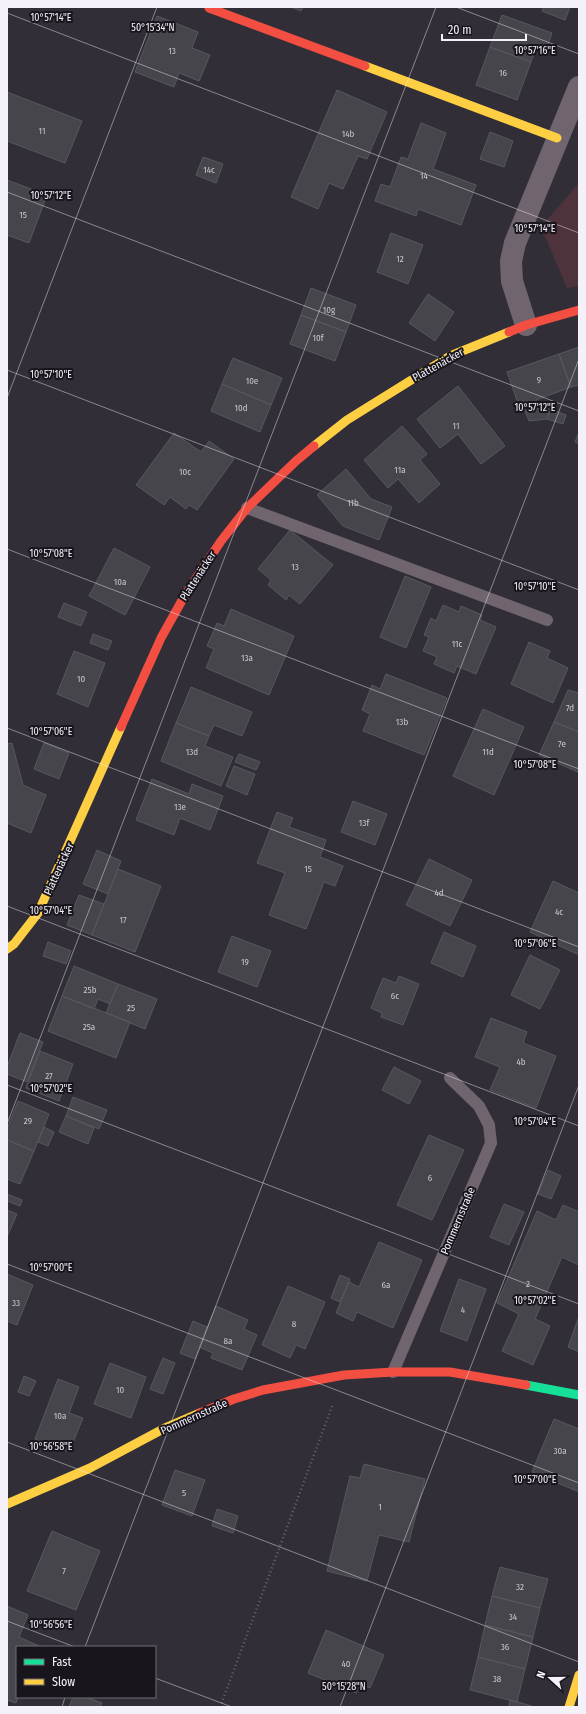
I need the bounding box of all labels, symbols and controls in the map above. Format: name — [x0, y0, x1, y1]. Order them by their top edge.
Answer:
text: 10°57'14"E — [30, 12, 72, 24]
scale bar — [442, 16, 526, 42]
text: 50°15'34"N — [131, 22, 175, 34]
text: 20 m — [448, 23, 472, 37]
text: 10°57'16"E — [514, 45, 556, 57]
house number: 13 — [168, 46, 176, 56]
house number: 16 — [499, 68, 508, 78]
house number: 11 — [39, 126, 45, 136]
house number: 14b — [342, 129, 355, 139]
house number: 14c — [203, 165, 215, 175]
house number: 14 — [420, 171, 429, 181]
text: 10°57'12"E — [30, 190, 72, 202]
house number: 15 — [19, 210, 27, 220]
text: 10°57'14"E — [514, 223, 556, 235]
house number: 12 — [396, 254, 404, 264]
house number: 10g — [323, 305, 336, 315]
house number: 10f — [313, 333, 325, 343]
street label: Plattenäcker — [410, 346, 466, 384]
text: 10°57'10"E — [30, 369, 72, 381]
house number: 9 — [537, 375, 541, 385]
house number: 10e — [246, 376, 259, 386]
text: 10°57'12"E — [514, 402, 556, 414]
house number: 10d — [234, 403, 248, 413]
house number: 11 — [453, 421, 459, 431]
house number: 11a — [394, 465, 406, 475]
house number: 10c — [179, 467, 191, 477]
house number: 11b — [347, 498, 359, 508]
text: 10°57'08"E — [30, 548, 73, 560]
street label: Plattenäcker — [177, 549, 219, 603]
house number: 13 — [291, 562, 299, 572]
house number: 10a — [114, 577, 127, 587]
text: 10°57'10"E — [514, 581, 556, 593]
house number: 11c — [452, 639, 463, 649]
house number: 13a — [241, 653, 254, 663]
house number: 10 — [77, 674, 85, 684]
house number: 7d — [566, 703, 574, 713]
house number: 13b — [396, 717, 408, 727]
text: 10°57'06"E — [30, 726, 73, 738]
house number: 7e — [558, 739, 566, 749]
house number: 13d — [186, 747, 198, 757]
house number: 11d — [482, 747, 494, 757]
text: 10°57'08"E — [514, 759, 557, 771]
house number: 13e — [174, 802, 187, 812]
house number: 13f — [359, 818, 370, 828]
street label: Plattenäcker — [41, 840, 77, 897]
house number: 15 — [304, 864, 312, 874]
house number: 4d — [434, 888, 444, 898]
text: 10°57'04"E — [30, 905, 72, 917]
house number: 4c — [555, 907, 563, 917]
house number: 17 — [119, 915, 127, 925]
text: 10°57'06"E — [514, 938, 557, 950]
house number: 19 — [241, 957, 249, 967]
house number: 25b — [84, 985, 97, 995]
house number: 6c — [391, 991, 399, 1001]
house number: 25 — [127, 1003, 135, 1013]
house number: 25a — [83, 1022, 96, 1032]
house number: 4b — [516, 1057, 526, 1067]
house number: 27 — [45, 1071, 53, 1081]
text: 10°57'02"E — [30, 1083, 72, 1095]
house number: 29 — [24, 1116, 32, 1126]
text: 10°57'04"E — [514, 1116, 556, 1128]
house number: 6 — [428, 1173, 433, 1183]
street label: Pommernstraße — [438, 1185, 478, 1257]
text: 10°57'00"E — [29, 1262, 73, 1274]
house number: 2 — [526, 1279, 530, 1289]
house number: 6a — [382, 1280, 391, 1290]
text: 10°57'02"E — [514, 1295, 556, 1307]
house number: 33 — [12, 1298, 20, 1308]
house number: 4 — [461, 1305, 466, 1315]
house number: 8 — [292, 1319, 297, 1329]
house number: 8a — [224, 1336, 233, 1346]
house number: 10 — [116, 1385, 124, 1395]
street label: Pommernstraße — [159, 1396, 229, 1438]
house number: 10a — [54, 1411, 67, 1421]
text: 10°56'58"E — [29, 1441, 73, 1453]
house number: 30a — [553, 1446, 567, 1456]
text: 10°57'00"E — [513, 1474, 557, 1486]
house number: 5 — [182, 1488, 186, 1498]
house number: 1 — [378, 1502, 382, 1512]
house number: 7 — [62, 1566, 66, 1576]
house number: 32 — [516, 1582, 524, 1592]
house number: 34 — [509, 1612, 518, 1622]
text: 10°56'56"E — [30, 1619, 73, 1631]
house number: 36 — [501, 1642, 510, 1652]
legend — [16, 1646, 156, 1698]
text: Fast — [52, 1655, 71, 1669]
north arrow — [530, 1658, 570, 1698]
house number: 40 — [341, 1659, 351, 1669]
text: N — [534, 1669, 548, 1680]
house number: 38 — [493, 1674, 502, 1684]
text: Slow — [52, 1675, 75, 1689]
text: 50°15'28"N — [322, 1681, 366, 1693]

